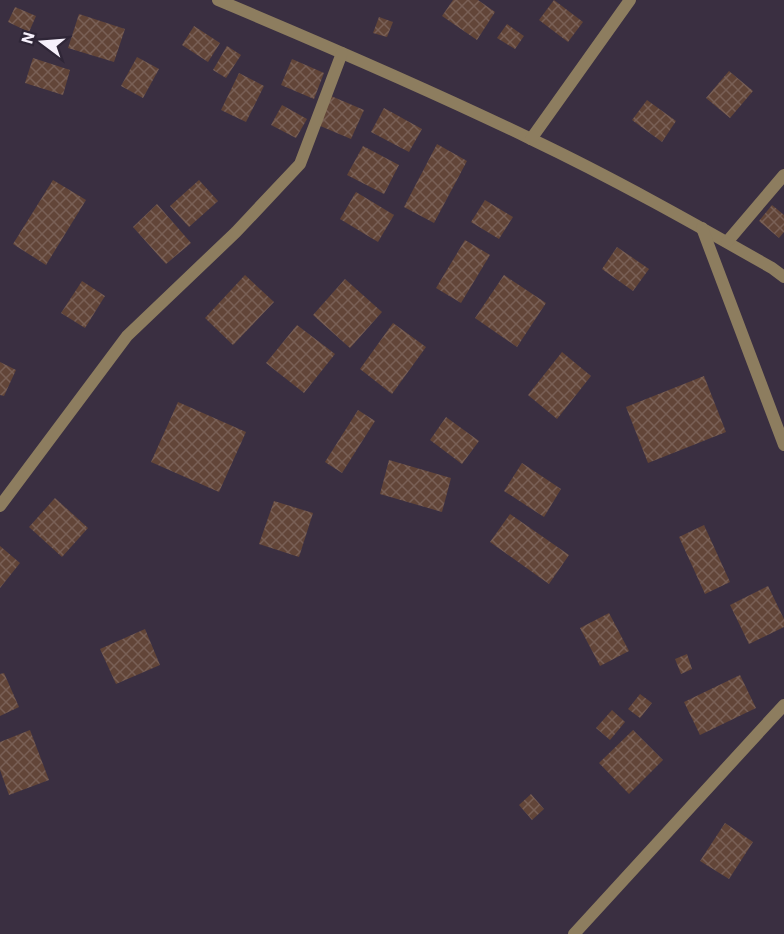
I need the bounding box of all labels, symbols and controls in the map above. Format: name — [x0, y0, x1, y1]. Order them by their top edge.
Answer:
north arrow — [12, 12, 72, 72]
text: N — [16, 30, 39, 46]

